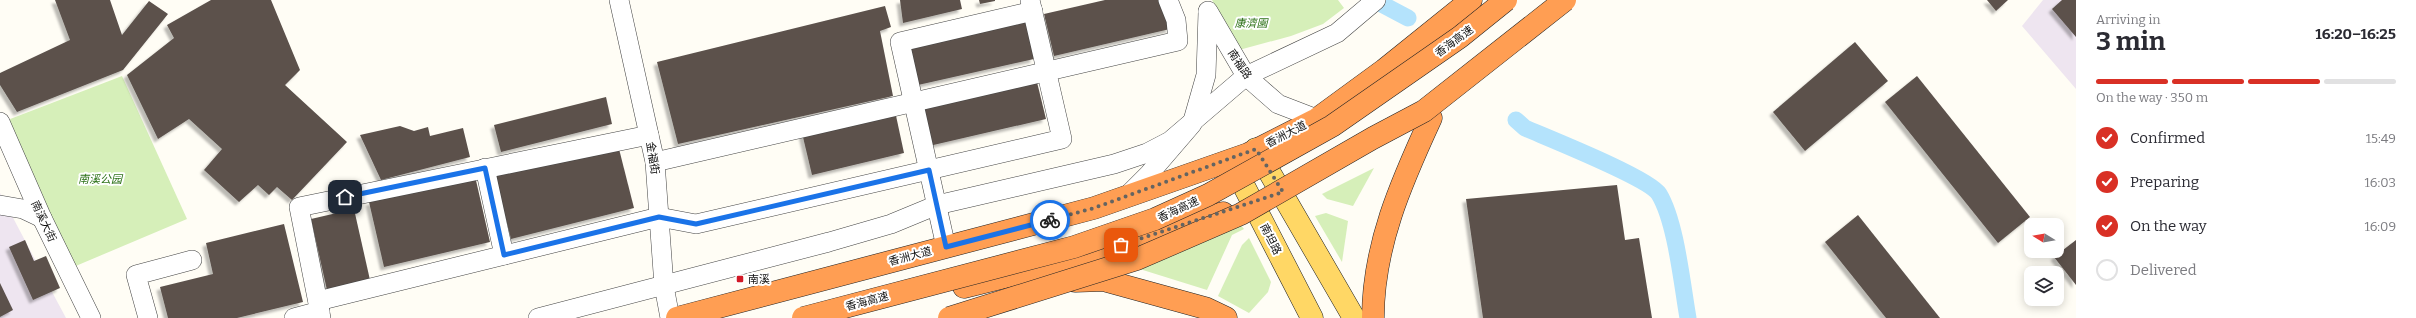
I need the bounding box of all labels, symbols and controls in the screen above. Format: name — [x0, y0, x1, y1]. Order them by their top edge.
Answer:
text: Arriving in — [2096, 12, 2161, 27]
park label: 康濟園 — [1235, 17, 1269, 30]
street label: 香海高速 — [1433, 23, 1476, 60]
text: 16:20–16:25 — [2315, 25, 2396, 43]
text: 3 min — [2096, 26, 2165, 57]
street label: 南福路 — [1225, 47, 1254, 82]
text: On the way · 350 m — [2096, 90, 2208, 105]
street label: 香洲大道 — [1264, 119, 1309, 150]
icon: check — [2096, 127, 2118, 149]
text: Confirmed — [2130, 129, 2205, 147]
text: 15:49 — [2366, 131, 2396, 146]
street label: 金福街 — [644, 141, 662, 175]
icon: check — [2096, 171, 2118, 193]
park label: 南溪公园 — [78, 173, 124, 186]
text: Preparing — [2130, 173, 2199, 191]
text: 16:03 — [2365, 175, 2396, 190]
pin — [328, 180, 362, 214]
icon: home — [334, 186, 356, 208]
street label: 香海高速 — [1156, 194, 1201, 225]
street label: 南溪大街 — [28, 199, 59, 244]
courier — [1030, 200, 1070, 240]
icon: bike — [1039, 209, 1061, 231]
icon: check — [2096, 215, 2118, 237]
text: On the way — [2130, 217, 2207, 235]
north arrow — [2024, 218, 2064, 258]
map controls — [2024, 218, 2064, 306]
text: 16:09 — [2364, 219, 2396, 234]
street label: 南坦路 — [1257, 222, 1284, 257]
pin — [1104, 228, 1138, 262]
icon: bag — [1110, 234, 1132, 256]
street label: 香洲大道 — [887, 245, 933, 268]
text: Delivered — [2130, 261, 2197, 279]
button: layers — [2024, 266, 2064, 306]
place label: 南溪 — [748, 273, 770, 286]
marker: 南溪 — [735, 274, 745, 284]
street label: 香海高速 — [844, 290, 890, 313]

